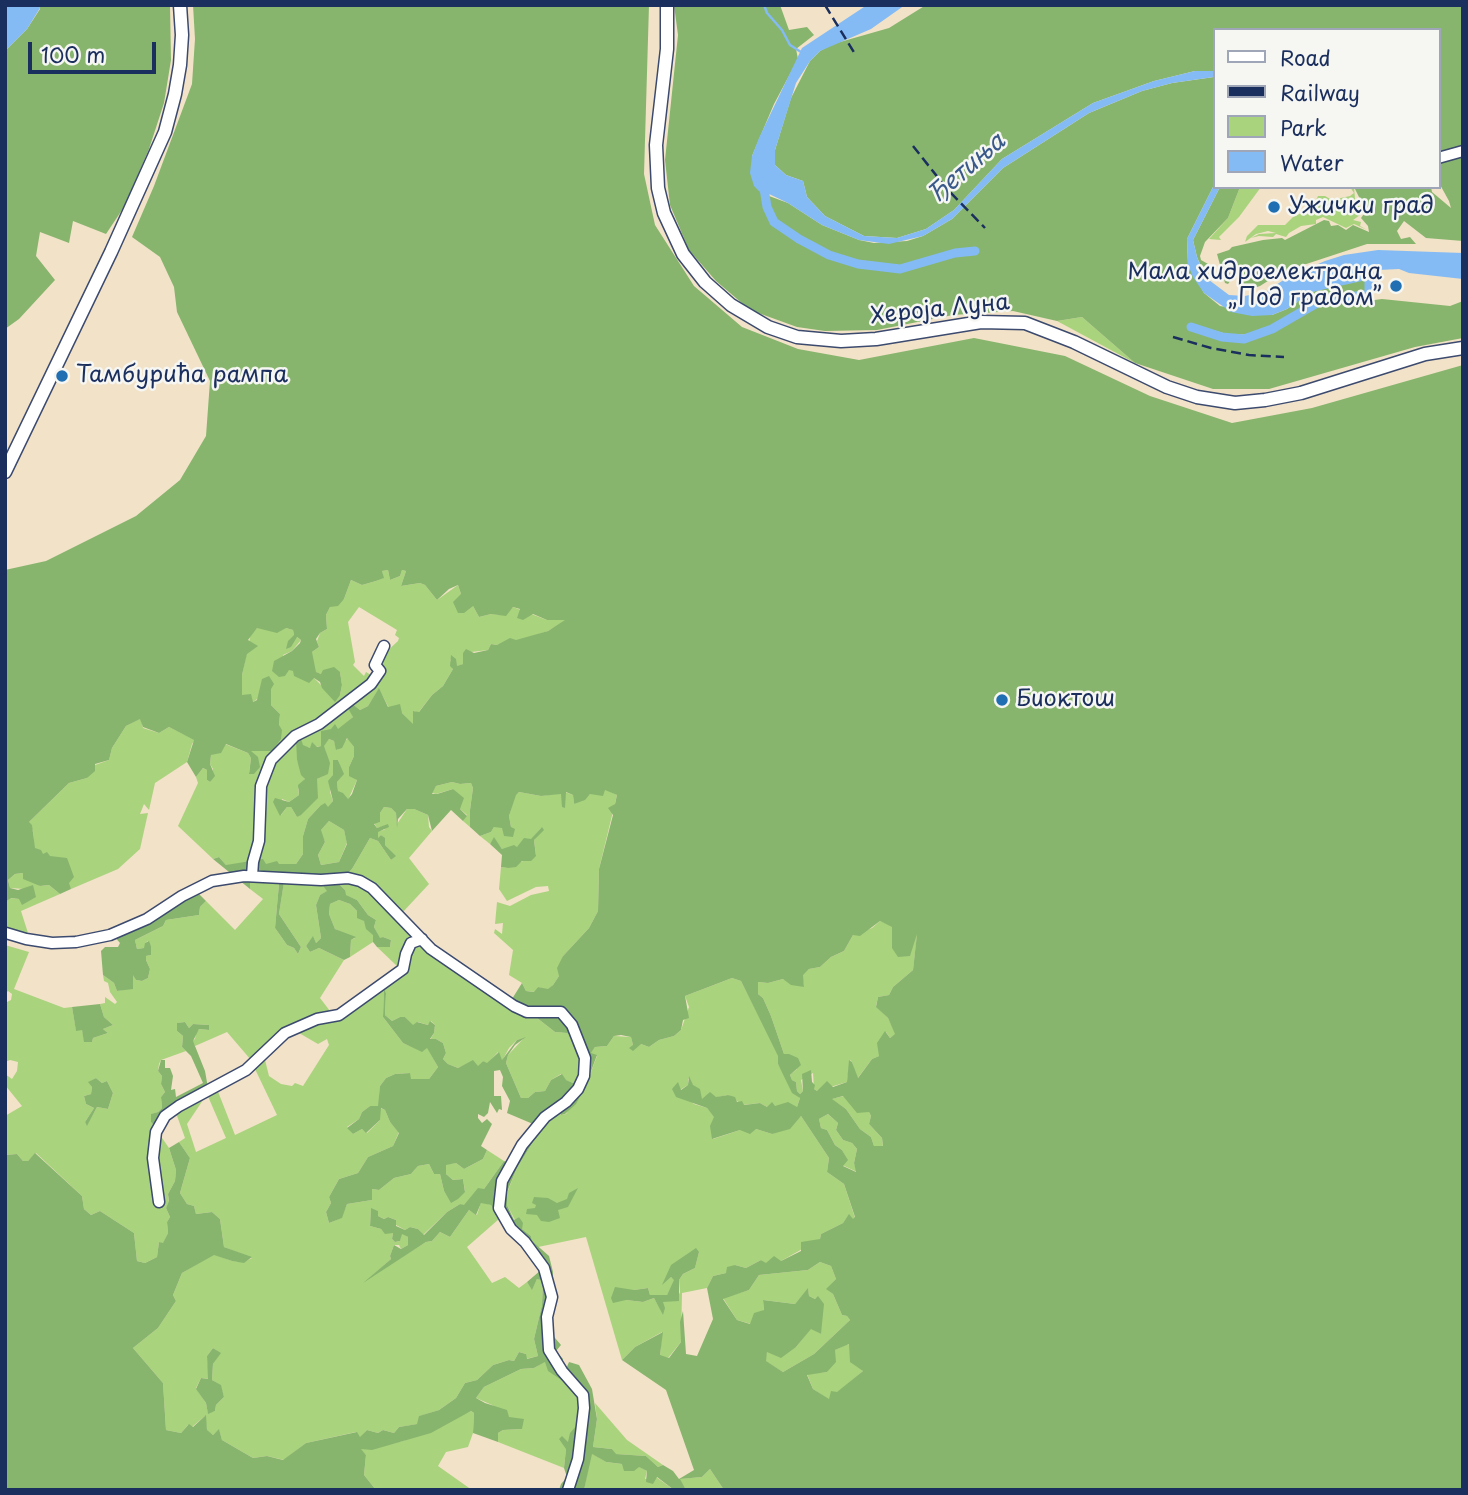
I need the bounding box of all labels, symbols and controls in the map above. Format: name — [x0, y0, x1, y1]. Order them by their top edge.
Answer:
scale bar — [32, 28, 159, 72]
legend — [1212, 28, 1440, 189]
text: 100 m — [41, 38, 105, 70]
text: Road — [1280, 41, 1331, 73]
text: Railway — [1280, 76, 1360, 108]
text: Park — [1280, 111, 1327, 143]
water label: Ђетиња — [923, 128, 1011, 210]
text: Water — [1280, 146, 1343, 178]
place label: Ужички град — [1288, 193, 1434, 221]
marker: Ужички град — [1266, 199, 1282, 215]
place label: Мала хидроелектрана „Под градом” — [1127, 259, 1382, 313]
marker: Мала хидроелектрана „Под градом” — [1388, 278, 1404, 294]
street label: Хероја Луна — [869, 289, 1011, 331]
place label: Тамбурића рампа — [76, 362, 288, 390]
marker: Тамбурића рампа — [54, 368, 70, 384]
place label: Биоктош — [1016, 686, 1115, 714]
marker: Биоктош — [994, 692, 1010, 708]

